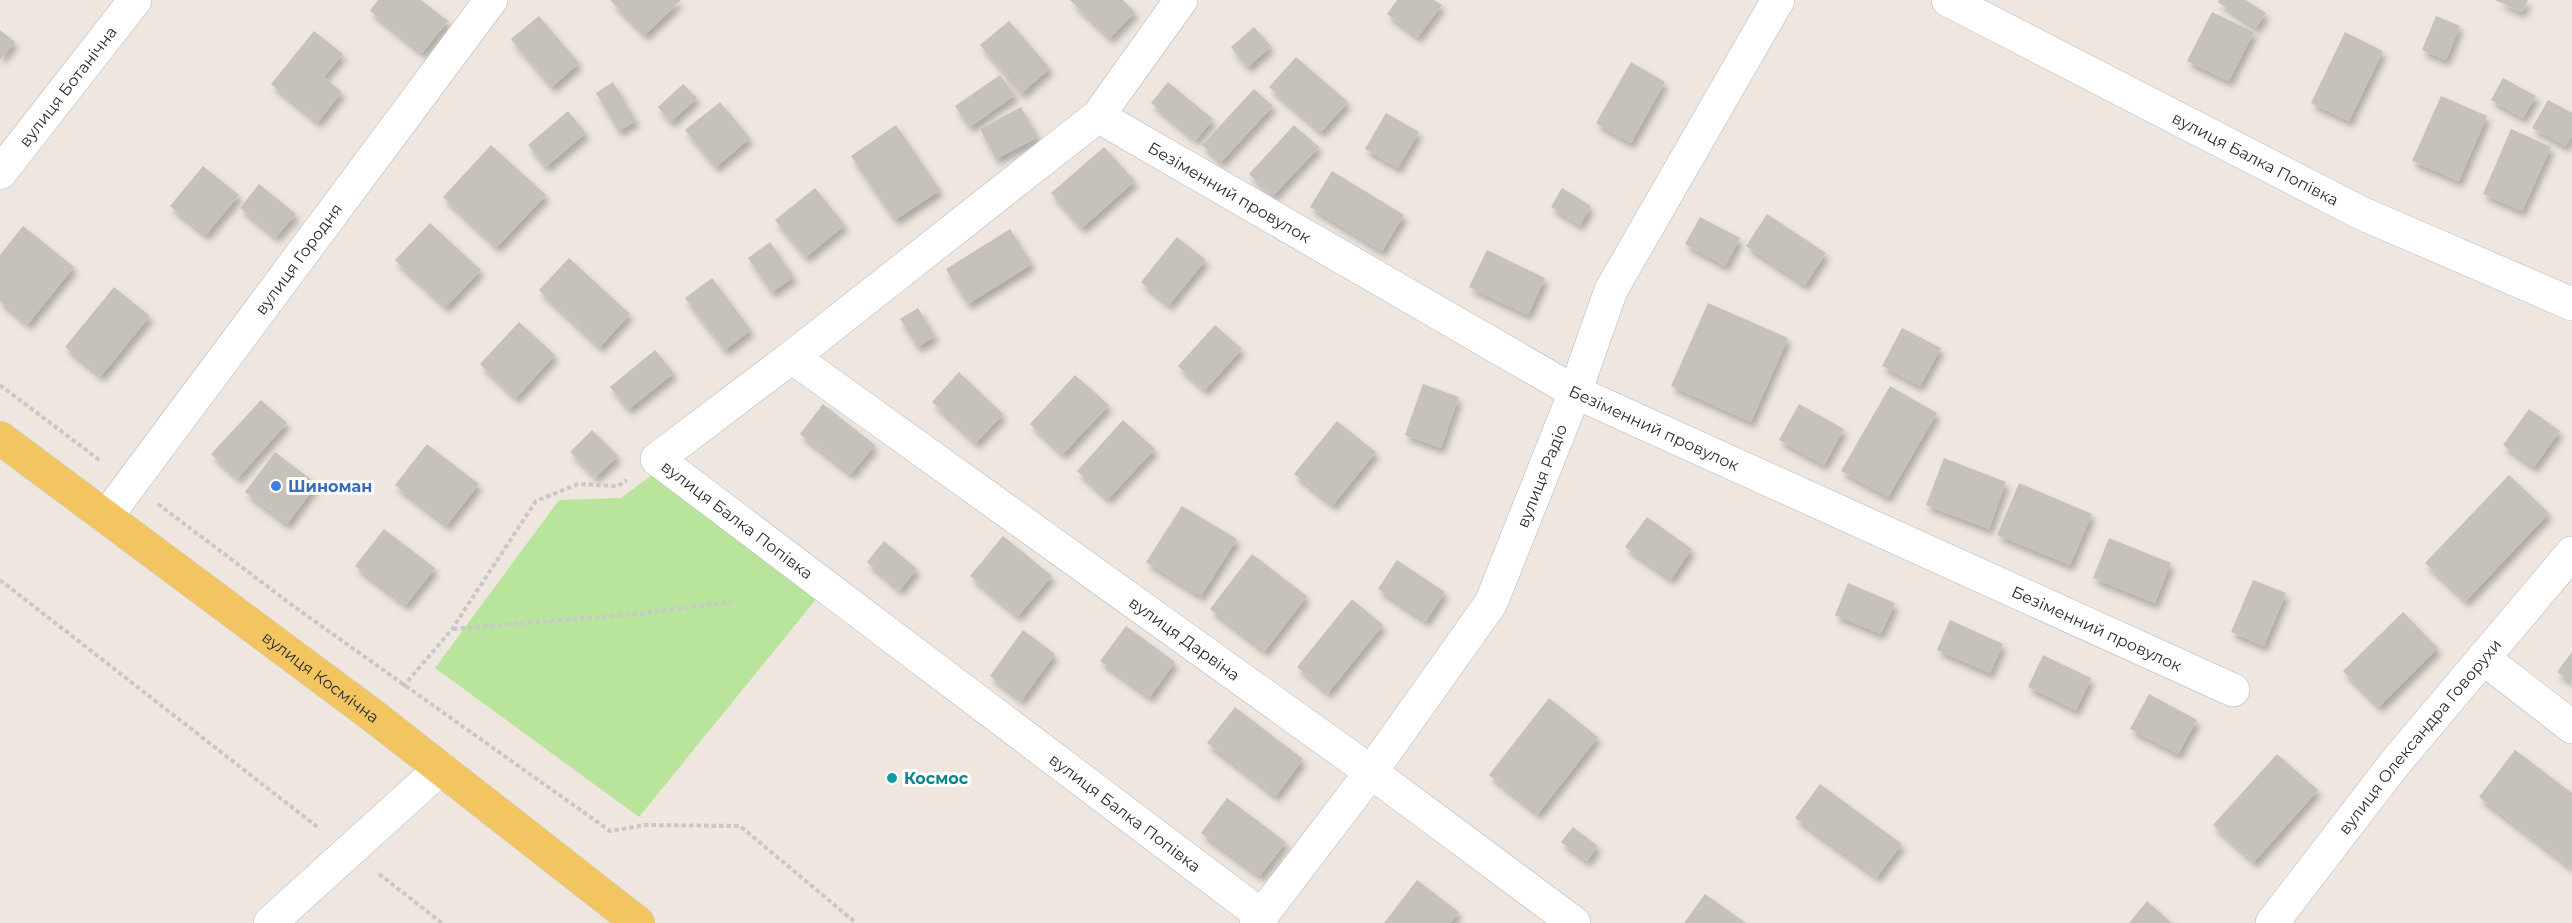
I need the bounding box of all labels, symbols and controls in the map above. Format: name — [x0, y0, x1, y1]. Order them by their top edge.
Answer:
street label: вулиця Ботанічна — [15, 22, 121, 150]
street label: вулиця Балка Попівка — [2169, 108, 2342, 209]
street label: Безіменний провулок — [1145, 138, 1315, 247]
street label: вулиця Городня — [251, 199, 346, 318]
street label: Безіменний провулок — [1566, 381, 1743, 475]
street label: вулиця Радіо — [1513, 421, 1571, 530]
street label: вулиця Балка Попівка — [658, 456, 817, 583]
place label: Шиноман — [288, 477, 372, 496]
marker: Шиноман — [269, 479, 283, 493]
street label: Безіменний провулок — [2009, 582, 2186, 675]
street label: вулиця Дарвіна — [1126, 592, 1244, 684]
street label: вулиця Космічна — [259, 627, 383, 727]
street label: вулиця Олександра Говорухи — [2334, 635, 2505, 838]
street label: вулиця Балка Попівка — [1046, 749, 1205, 876]
place label: Космос — [904, 769, 969, 788]
marker: Космос — [885, 771, 899, 785]

